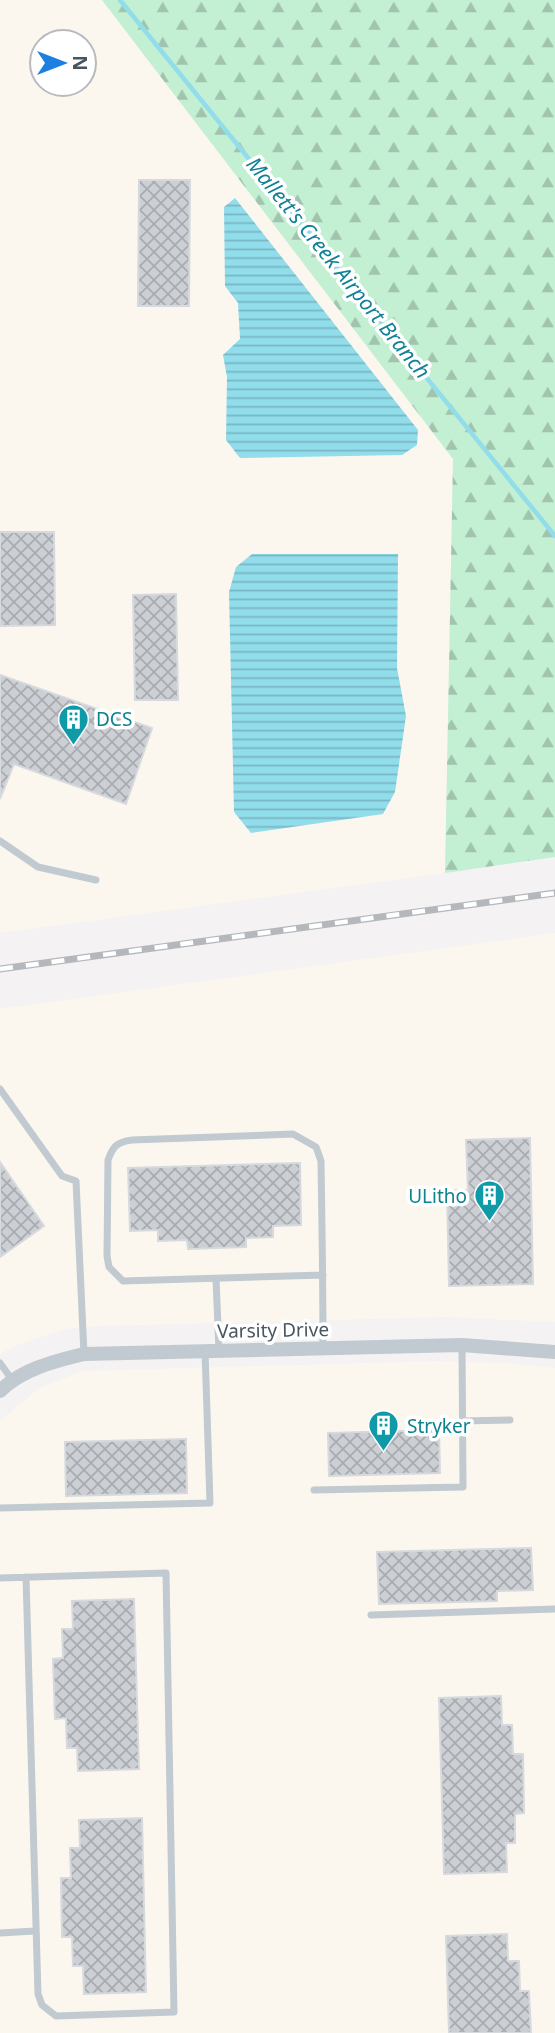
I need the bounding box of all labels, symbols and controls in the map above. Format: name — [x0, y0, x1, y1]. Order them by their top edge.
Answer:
north arrow — [28, 28, 98, 98]
text: N — [67, 55, 93, 71]
water label: Mallett's Creek Airport Branch — [241, 151, 437, 384]
building icon: DCS — [56, 702, 90, 746]
place label: DCS — [96, 706, 132, 732]
building icon: ULitho — [473, 1179, 507, 1223]
place label: ULitho — [408, 1183, 467, 1209]
street label: Varsity Drive — [217, 1316, 329, 1344]
building icon: Stryker — [367, 1409, 401, 1453]
place label: Stryker — [407, 1413, 471, 1439]

